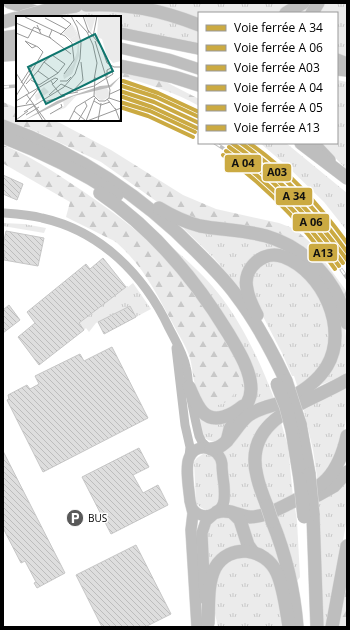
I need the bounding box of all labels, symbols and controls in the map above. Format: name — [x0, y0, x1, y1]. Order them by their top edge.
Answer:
legend — [198, 12, 338, 144]
inset map — [16, 16, 121, 121]
text: Voie ferrée A 34 — [234, 19, 323, 36]
text: Voie ferrée A 06 — [234, 39, 323, 56]
text: Voie ferrée A03 — [234, 59, 320, 76]
text: Voie ferrée A 04 — [234, 79, 323, 96]
text: Voie ferrée A 05 — [234, 99, 323, 116]
text: Voie ferrée A13 — [234, 119, 320, 136]
line badge: A 04 — [224, 154, 262, 173]
text: A 04 — [231, 155, 255, 170]
line badge: A03 — [262, 163, 292, 182]
text: A03 — [267, 164, 287, 179]
line badge: A 34 — [275, 187, 313, 206]
text: A 34 — [282, 188, 306, 203]
line badge: A 06 — [292, 213, 330, 232]
text: A 06 — [299, 214, 323, 229]
line badge: A13 — [308, 243, 338, 262]
text: A13 — [313, 245, 333, 260]
parking icon: BUS — [65, 508, 85, 528]
place label: BUS — [88, 511, 107, 525]

